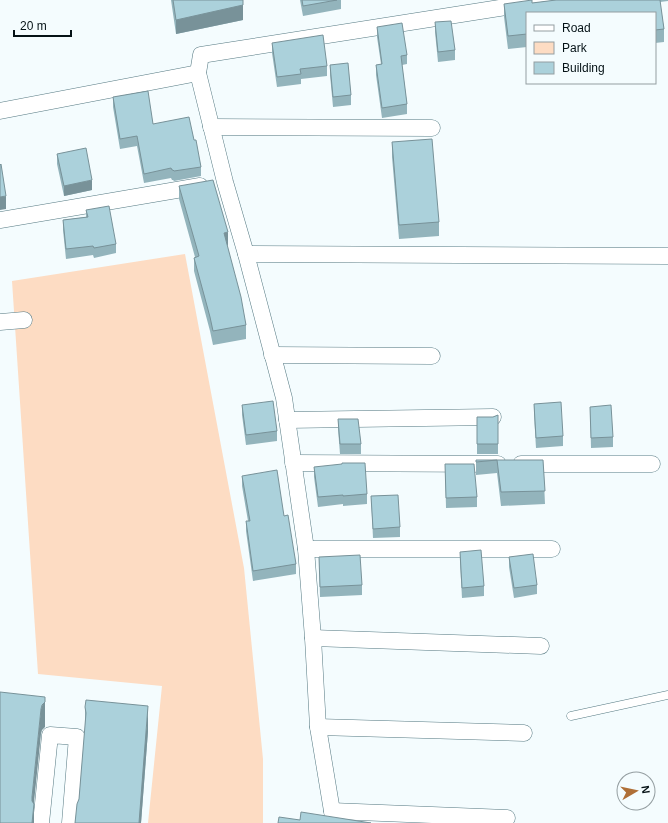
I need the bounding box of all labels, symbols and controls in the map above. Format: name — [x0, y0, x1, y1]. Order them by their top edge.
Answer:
scale bar — [14, 12, 71, 38]
legend — [526, 12, 656, 84]
text: 20 m — [20, 19, 47, 33]
text: Road — [562, 21, 591, 35]
text: Park — [562, 41, 588, 55]
text: Building — [562, 61, 605, 75]
north arrow — [616, 771, 656, 811]
text: N — [639, 785, 652, 794]

